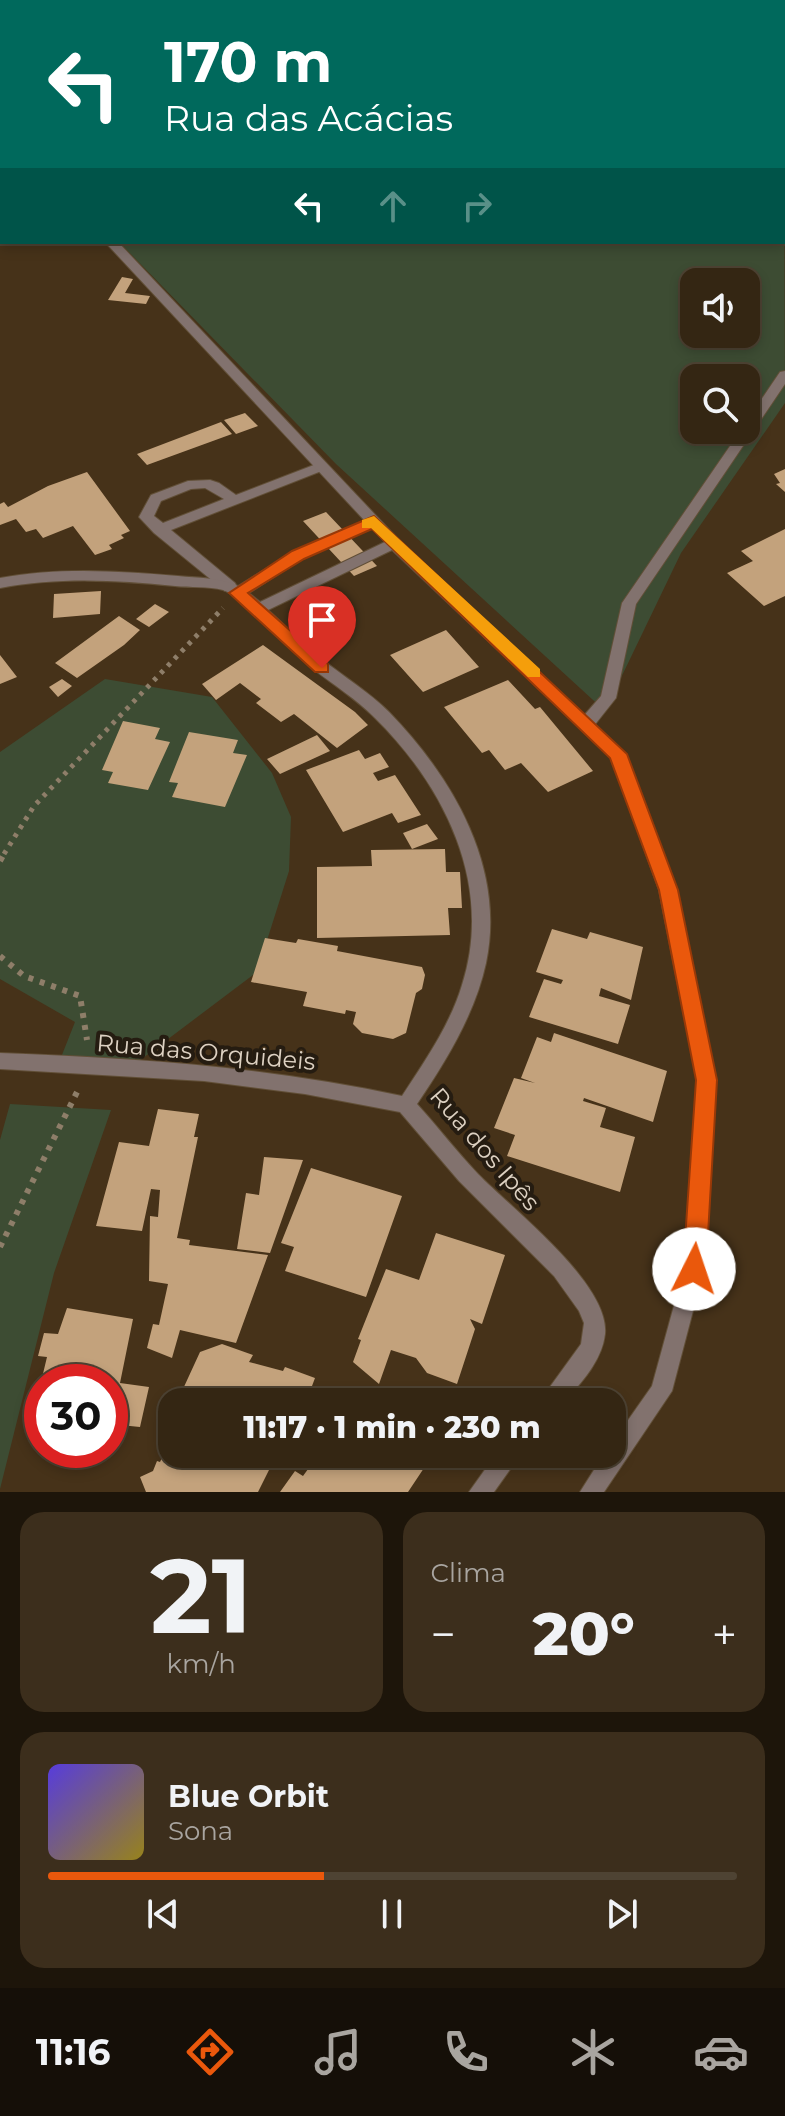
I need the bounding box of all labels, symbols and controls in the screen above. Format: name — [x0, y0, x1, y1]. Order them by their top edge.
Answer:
text: 170 m — [164, 28, 332, 96]
icon: left — [32, 32, 136, 136]
text: Rua das Acácias — [164, 96, 453, 140]
icon: left — [287, 184, 331, 228]
icon: ahead — [371, 184, 415, 228]
icon: right — [455, 184, 499, 228]
map controls — [680, 268, 760, 444]
button: sound — [680, 268, 760, 348]
button: search — [680, 364, 760, 444]
pin — [288, 586, 356, 668]
icon: arrive — [300, 598, 344, 642]
street label: Rua das Orquideis — [95, 1028, 317, 1076]
street label: Rua dos Ipês — [424, 1082, 546, 1216]
position arrow — [652, 1227, 736, 1311]
speed limit sign: 30 — [24, 1364, 128, 1468]
text: 11:17 · 1 min · 230 m — [243, 1409, 541, 1446]
text: 21 — [150, 1532, 252, 1659]
text: Clima — [431, 1557, 506, 1589]
text: 20° — [533, 1597, 635, 1670]
text: − — [431, 1607, 456, 1661]
text: + — [712, 1607, 737, 1661]
text: km/h — [167, 1648, 236, 1680]
text: Blue Orbit — [168, 1778, 329, 1815]
text: Sona — [168, 1815, 233, 1847]
icon: previous — [141, 1892, 185, 1936]
icon: pause — [370, 1892, 414, 1936]
icon: next — [600, 1892, 644, 1936]
icon: directions — [182, 2024, 238, 2080]
icon: music — [310, 2024, 366, 2080]
icon: phone — [438, 2024, 494, 2080]
icon: climate — [565, 2024, 621, 2080]
icon: car — [693, 2024, 749, 2080]
text: 11:16 — [36, 2030, 111, 2074]

